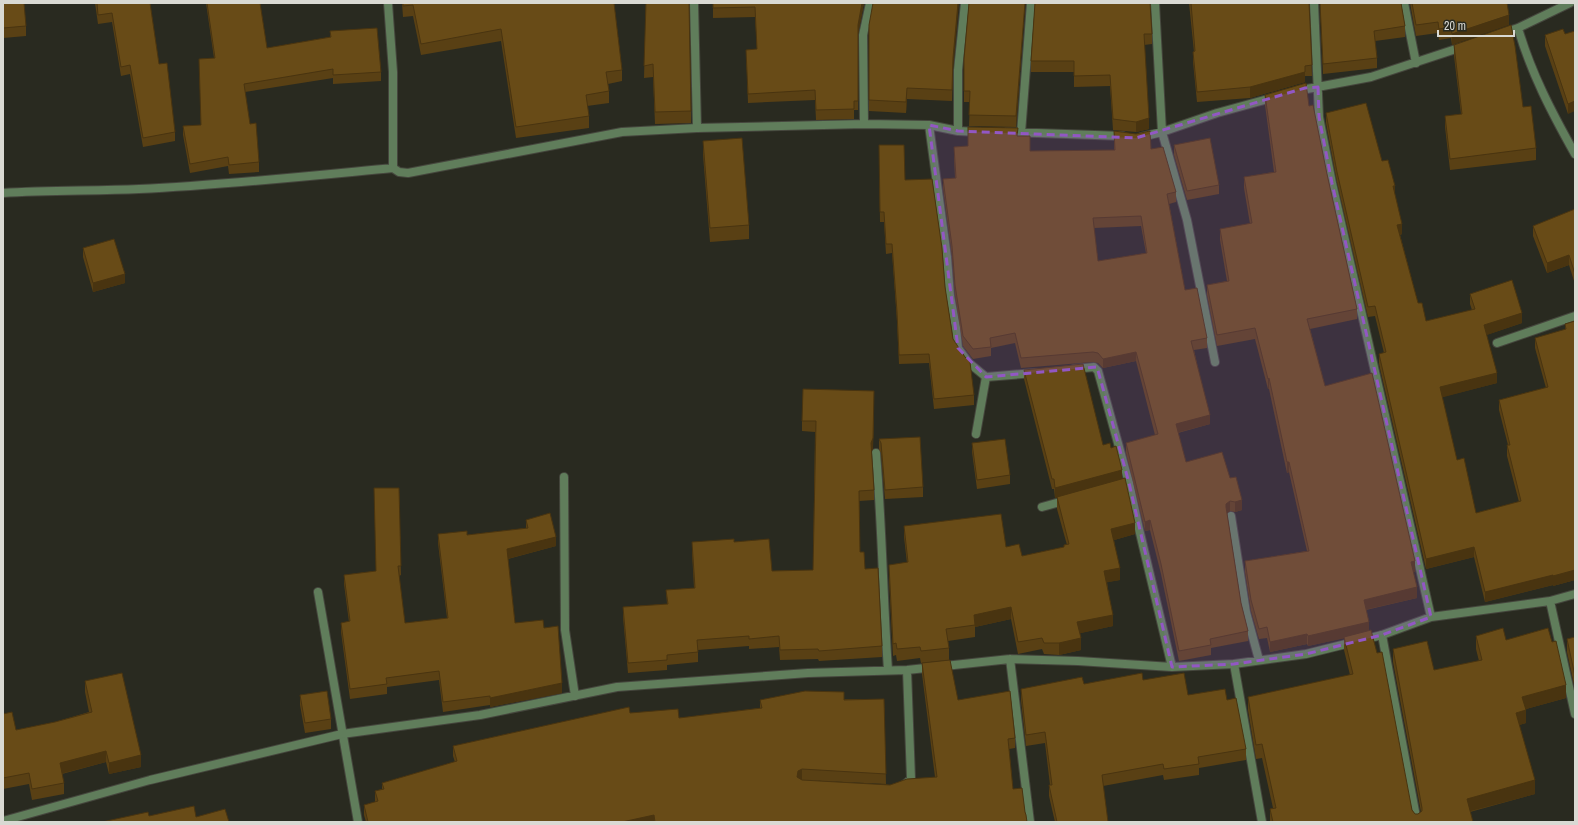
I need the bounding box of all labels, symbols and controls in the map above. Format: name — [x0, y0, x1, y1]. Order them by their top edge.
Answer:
scale bar — [1438, 12, 1514, 38]
text: 20 m — [1444, 18, 1466, 34]

